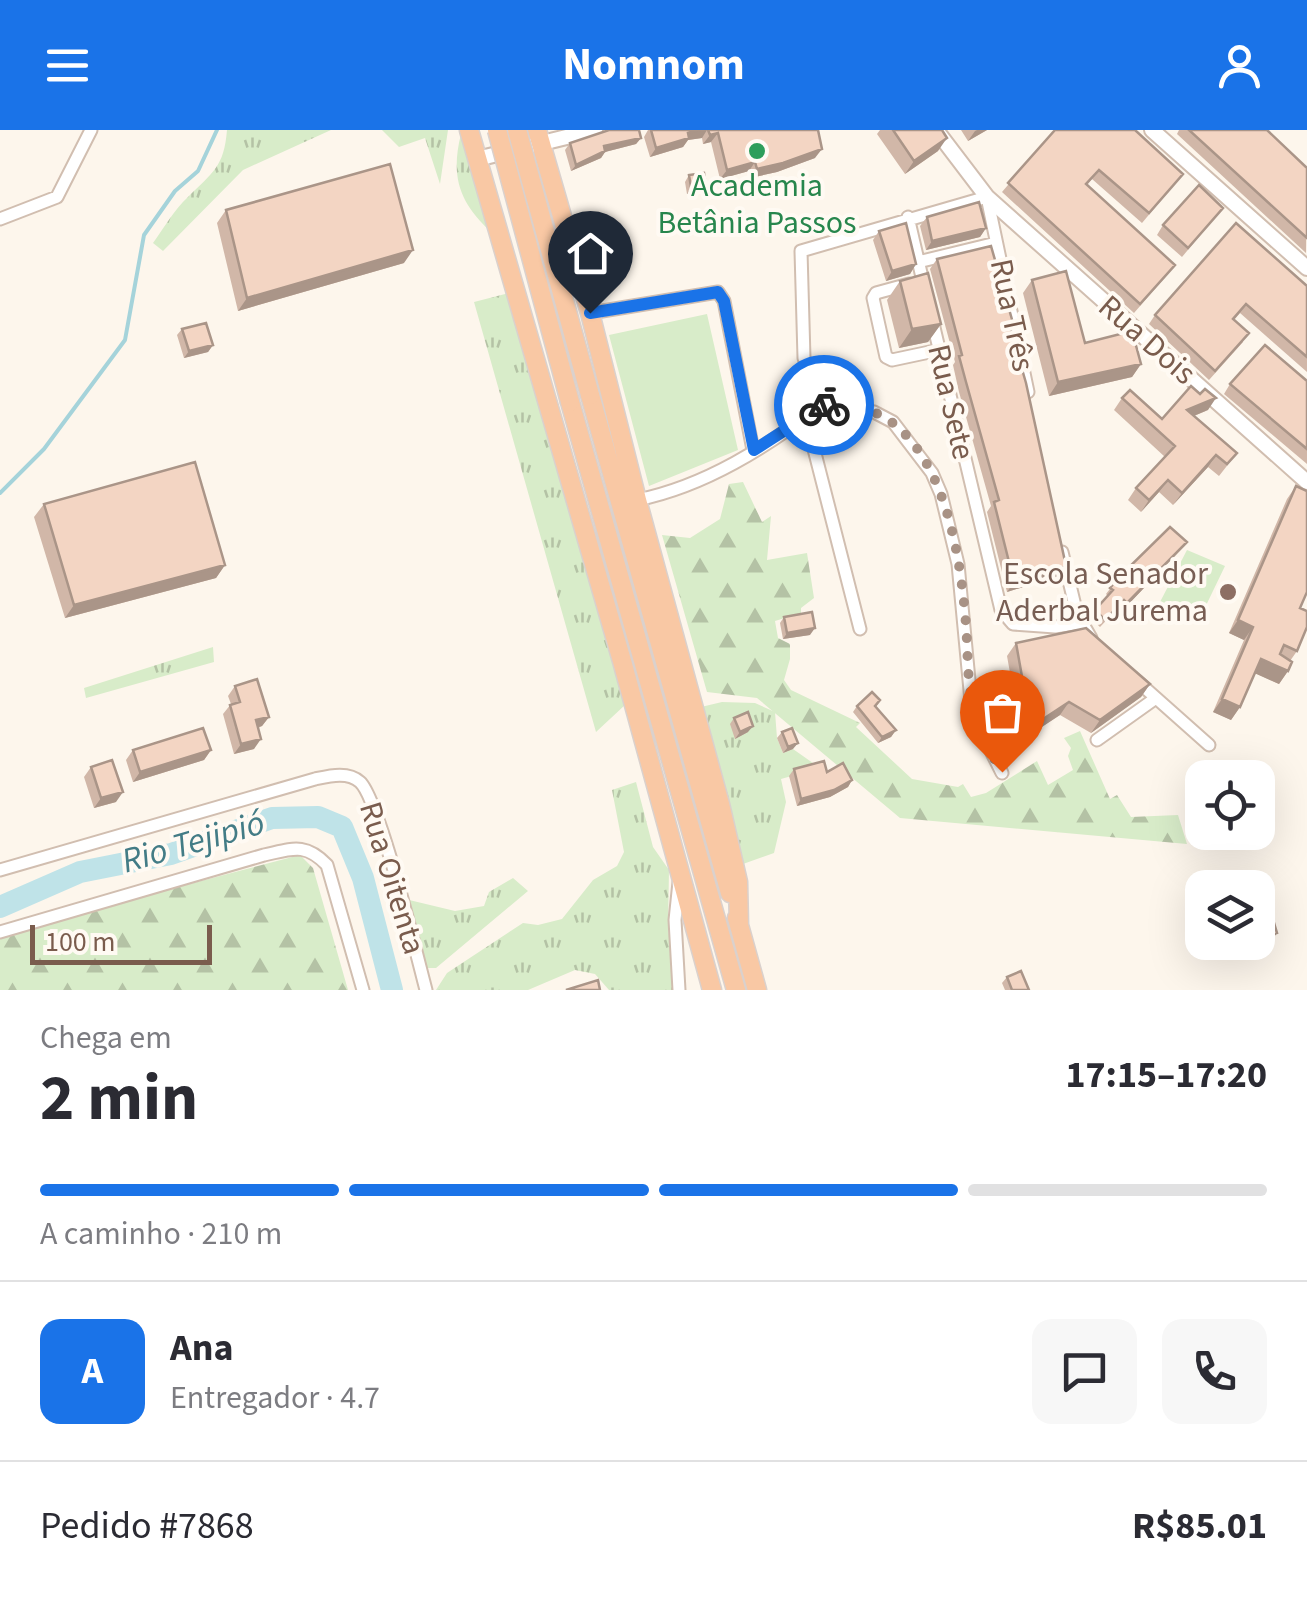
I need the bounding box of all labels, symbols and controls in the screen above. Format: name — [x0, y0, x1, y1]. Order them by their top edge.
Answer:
text: Nomnom — [562, 33, 745, 97]
icon: menu — [40, 38, 95, 93]
icon: person — [1212, 38, 1267, 93]
marker: Academia Betânia Passos — [746, 140, 768, 162]
place label: Academia Betânia Passos — [658, 163, 856, 246]
pin — [548, 211, 633, 314]
icon: home — [563, 226, 618, 281]
street label: Rua Três — [978, 255, 1046, 375]
street label: Rua Dois — [1088, 284, 1206, 396]
street label: Rua Sete — [915, 340, 987, 464]
courier — [774, 355, 874, 455]
icon: bike — [797, 378, 852, 433]
place label: Escola Senador Aderbal Jurema — [996, 551, 1209, 634]
marker: Escola Senador Aderbal Jurema — [1217, 581, 1239, 603]
pin — [960, 670, 1045, 773]
icon: bag — [975, 685, 1030, 740]
map controls — [1185, 760, 1275, 960]
button: locate — [1185, 760, 1275, 850]
street label: Rua Oitenta — [347, 796, 437, 960]
water label: Rio Tejipió — [116, 798, 270, 886]
button: layers — [1185, 870, 1275, 960]
scale bar — [30, 920, 212, 964]
text: 100 m — [45, 922, 116, 962]
text: Chega em — [40, 1015, 172, 1061]
text: 17:15–17:20 — [1065, 1048, 1267, 1102]
text: 2 min — [40, 1052, 198, 1145]
text: A caminho · 210 m — [40, 1211, 282, 1257]
button: chat — [1032, 1319, 1137, 1424]
button: phone — [1162, 1319, 1267, 1424]
text: Ana — [170, 1321, 234, 1375]
text: A — [82, 1344, 103, 1398]
text: Entregador · 4.7 — [170, 1375, 380, 1421]
text: Pedido #7868 — [40, 1499, 254, 1553]
text: R$85.01 — [1132, 1499, 1267, 1553]

